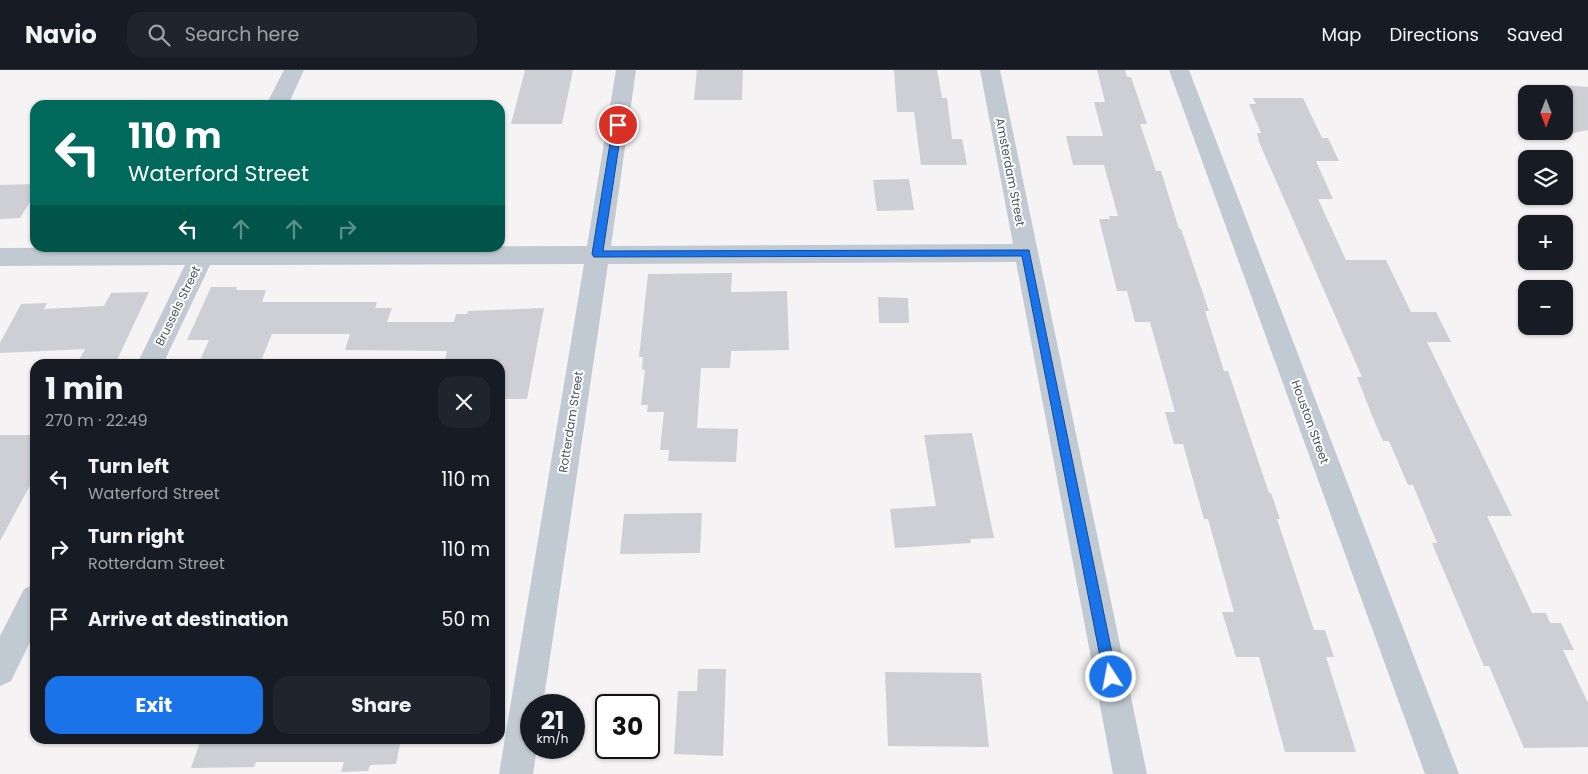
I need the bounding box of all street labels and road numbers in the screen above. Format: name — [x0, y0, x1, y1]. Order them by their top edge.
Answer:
street label: Amsterdam Street — [992, 116, 1029, 227]
street label: Brussels Street — [151, 263, 204, 349]
street label: Rotterdam Street — [554, 370, 587, 474]
street label: Houston Street — [1287, 378, 1334, 466]

